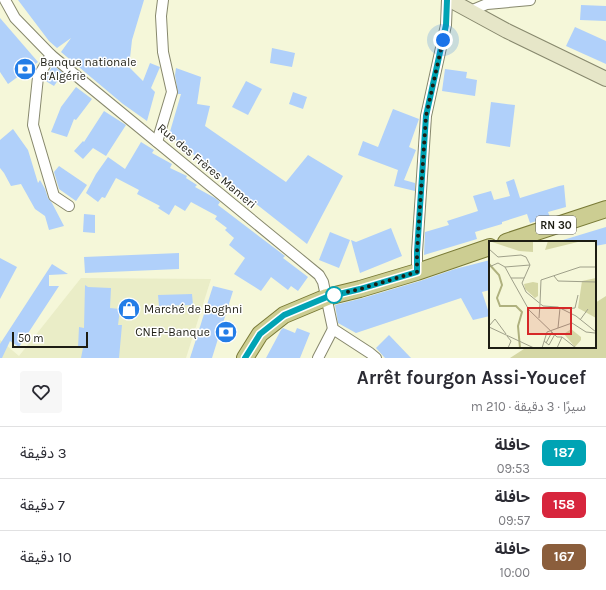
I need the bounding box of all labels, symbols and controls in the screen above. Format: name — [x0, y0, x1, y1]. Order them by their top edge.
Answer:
your location — [433, 30, 453, 50]
place label: Banque nationale d'Algérie — [40, 55, 136, 83]
bank icon: Banque nationale d'Algérie — [12, 56, 38, 82]
street label: Rue des Frères Mameri — [155, 121, 259, 211]
road number: RN 30 — [536, 216, 576, 234]
inset map — [489, 241, 596, 348]
unlabelled marker — [325, 286, 343, 304]
shop icon: Marché de Boghni — [116, 296, 142, 322]
place label: Marché de Boghni — [144, 302, 243, 316]
bank icon: CNEP-Banque — [213, 319, 239, 345]
place label: CNEP-Banque — [135, 325, 210, 339]
scale bar — [12, 330, 88, 349]
text: 50 m — [18, 332, 44, 345]
text: Arrêt fourgon Assi-Youcef — [357, 367, 586, 389]
button: heart — [20, 371, 62, 413]
text: سيرًا · 3 دقيقة · 210 m — [471, 399, 586, 414]
text: حافلة — [495, 436, 530, 454]
text: 3 دقيقة — [20, 444, 67, 462]
text: 187 — [553, 444, 575, 461]
text: 09:53 — [497, 461, 530, 476]
text: حافلة — [495, 488, 530, 506]
text: 7 دقيقة — [20, 496, 65, 514]
text: 158 — [553, 496, 575, 513]
text: 09:57 — [498, 513, 530, 528]
text: حافلة — [495, 540, 530, 558]
text: 10 دقيقة — [20, 548, 72, 566]
text: 167 — [554, 548, 574, 565]
text: 10:00 — [500, 565, 530, 580]

